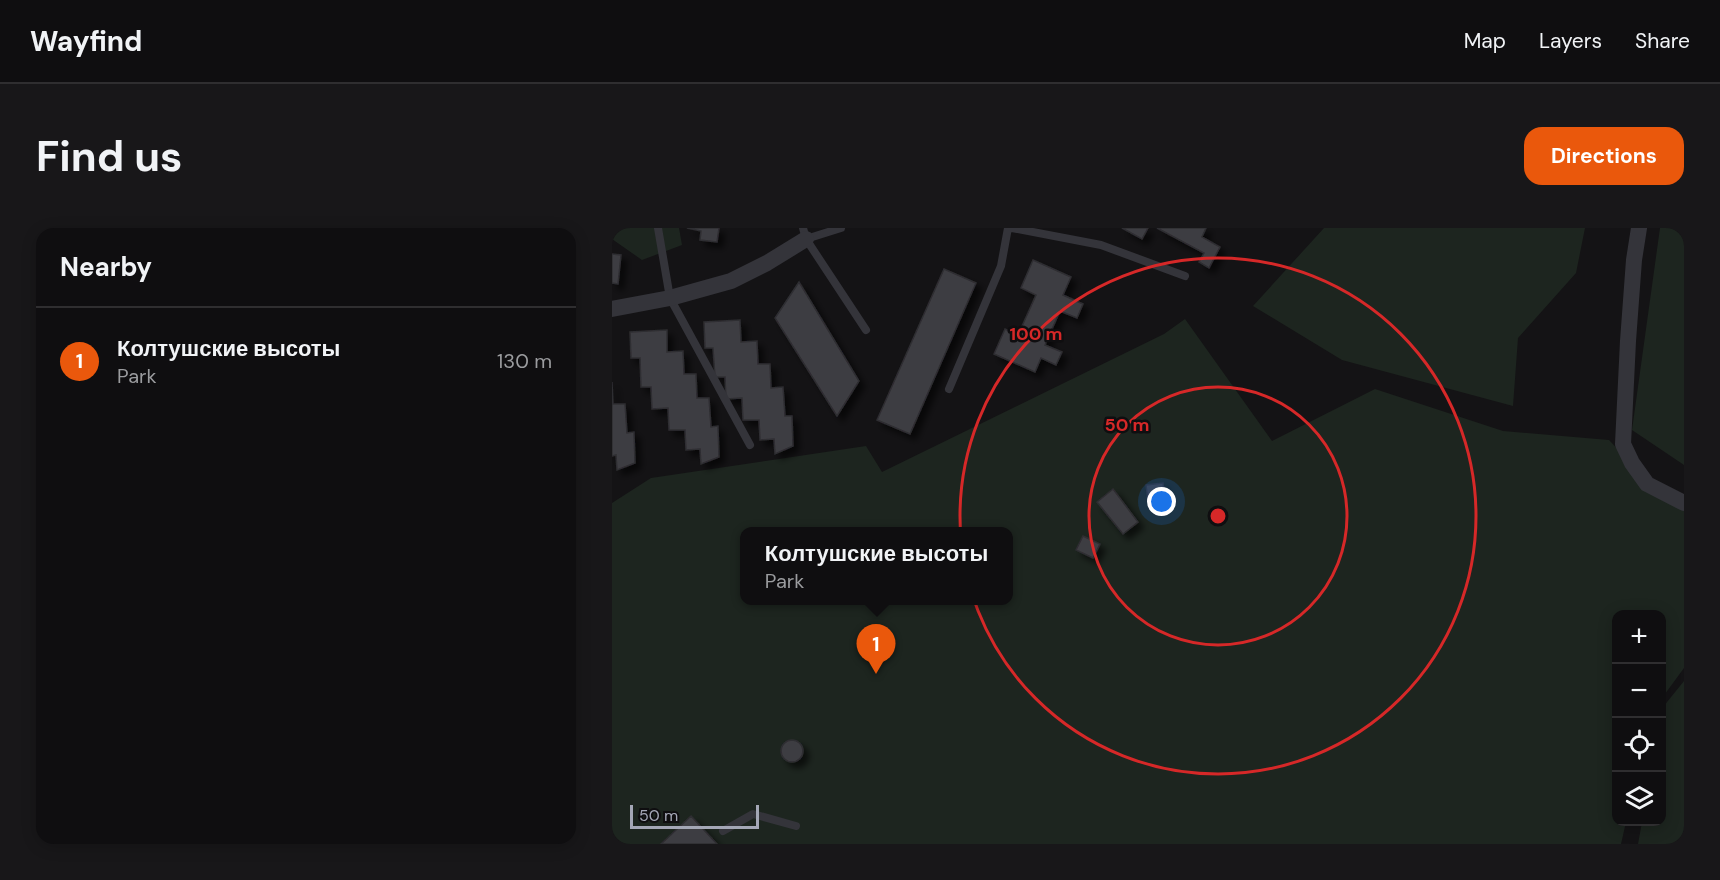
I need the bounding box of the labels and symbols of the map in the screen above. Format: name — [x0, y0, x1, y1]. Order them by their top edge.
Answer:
text: 100 m — [1009, 322, 1063, 346]
text: 50 m — [1104, 413, 1150, 437]
your location — [1147, 487, 1176, 516]
centre of rings — [1208, 506, 1228, 526]
pin: 1 — [856, 624, 896, 674]
scale bar — [630, 802, 759, 830]

